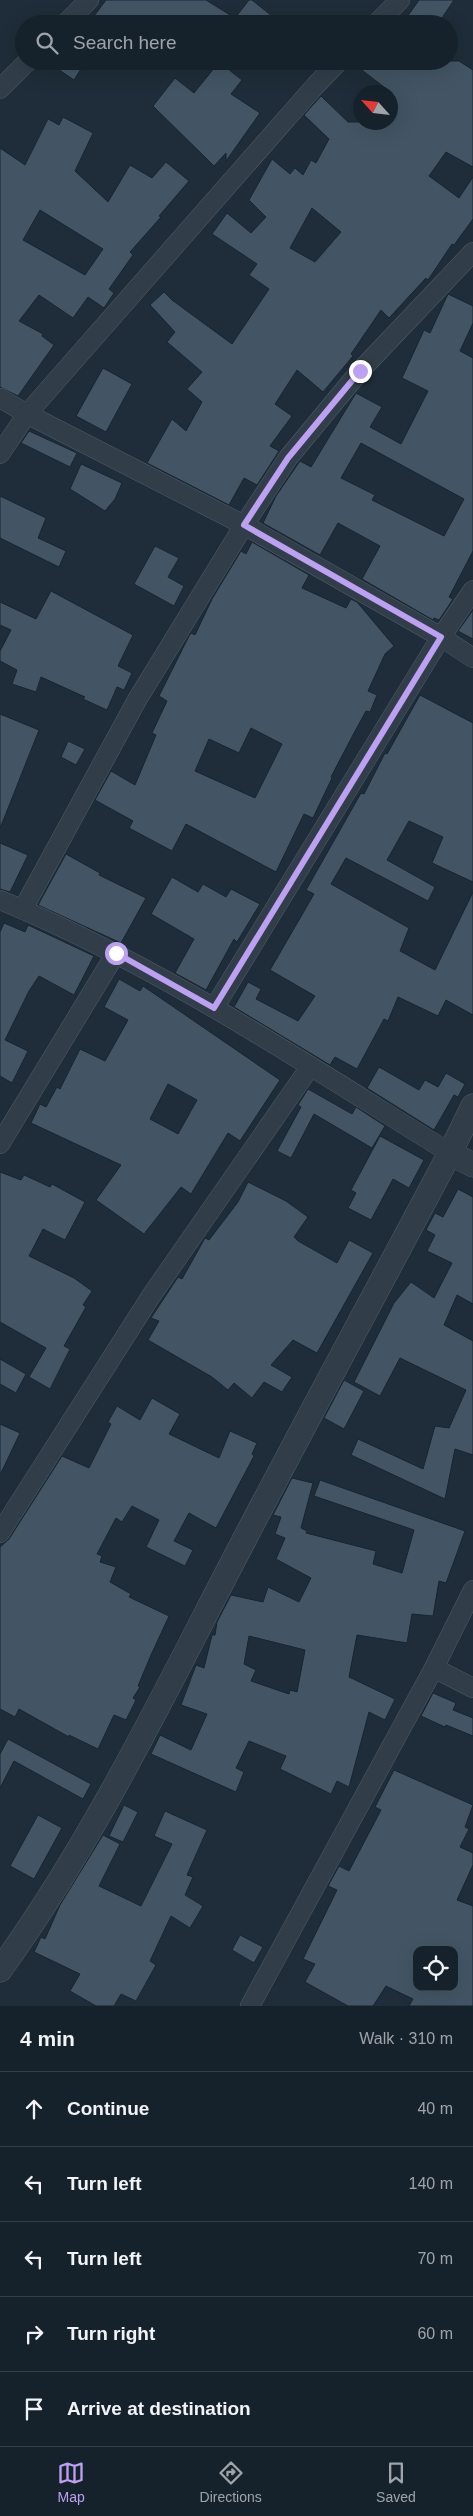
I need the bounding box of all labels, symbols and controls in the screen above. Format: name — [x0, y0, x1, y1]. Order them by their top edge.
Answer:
search box — [15, 15, 458, 70]
icon: search — [33, 29, 61, 57]
text: Search here — [73, 32, 177, 53]
north arrow — [353, 85, 398, 130]
route end — [349, 360, 372, 383]
route start — [105, 942, 128, 965]
map controls — [413, 1946, 458, 1991]
button: locate — [413, 1946, 458, 1991]
text: 4 min — [20, 2027, 75, 2050]
text: Walk · 310 m — [359, 2030, 453, 2047]
icon: ahead — [20, 2095, 48, 2123]
text: Continue — [67, 2098, 149, 2119]
text: 40 m — [417, 2100, 453, 2117]
icon: left — [20, 2170, 48, 2198]
text: Turn left — [67, 2173, 142, 2194]
text: 140 m — [409, 2175, 453, 2192]
icon: left — [20, 2245, 48, 2273]
text: Turn left — [67, 2248, 142, 2269]
text: 70 m — [417, 2250, 453, 2267]
icon: right — [20, 2320, 48, 2348]
text: Turn right — [67, 2323, 155, 2344]
text: 60 m — [417, 2325, 453, 2342]
icon: arrive — [20, 2395, 48, 2423]
text: Arrive at destination — [67, 2398, 251, 2419]
tab: Map — [57, 2459, 85, 2505]
tab: Directions — [200, 2459, 262, 2505]
tab: Saved — [376, 2459, 416, 2505]

